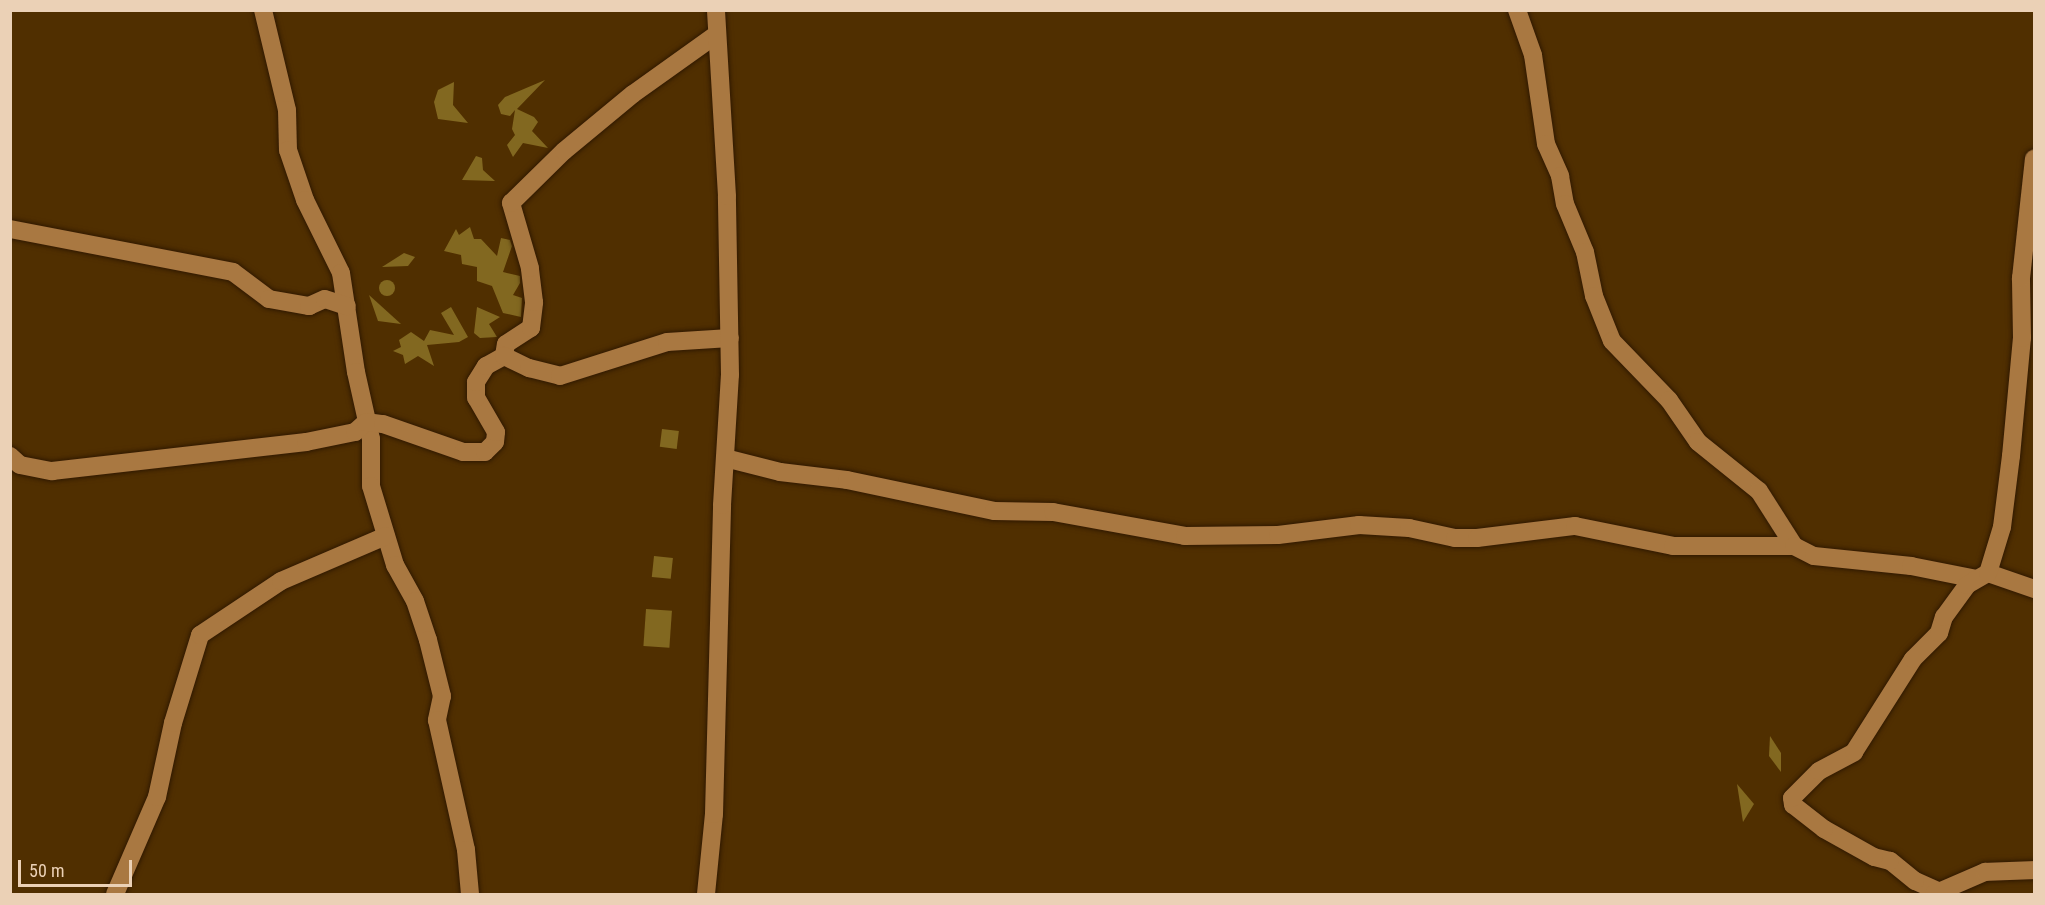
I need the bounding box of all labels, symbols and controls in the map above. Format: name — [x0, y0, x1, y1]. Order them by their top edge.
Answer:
scale bar — [21, 848, 135, 886]
text: 50 m — [29, 860, 64, 881]

